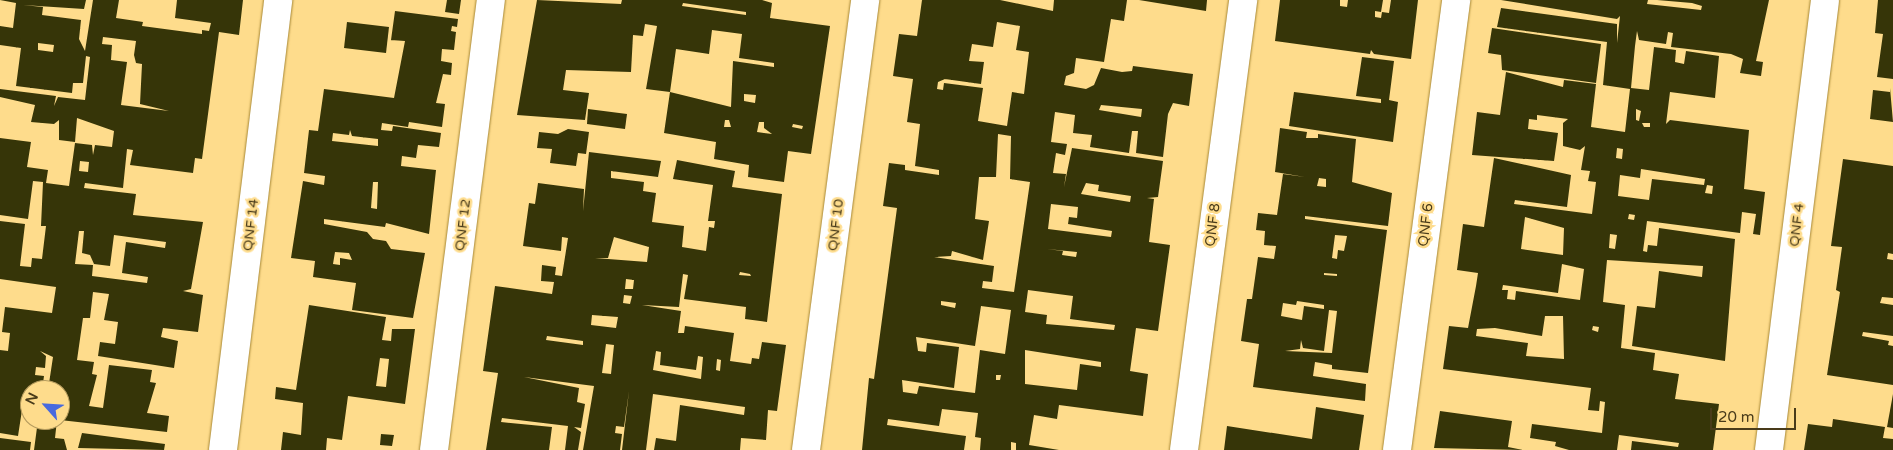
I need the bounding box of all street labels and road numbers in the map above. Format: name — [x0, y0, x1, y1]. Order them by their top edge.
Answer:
street label: QNF 14 — [239, 198, 263, 252]
street label: QNF 12 — [451, 198, 475, 252]
street label: QNF 10 — [824, 198, 848, 252]
street label: QNF 8 — [1202, 202, 1224, 248]
street label: QNF 6 — [1415, 202, 1437, 248]
street label: QNF 4 — [1786, 202, 1808, 248]

